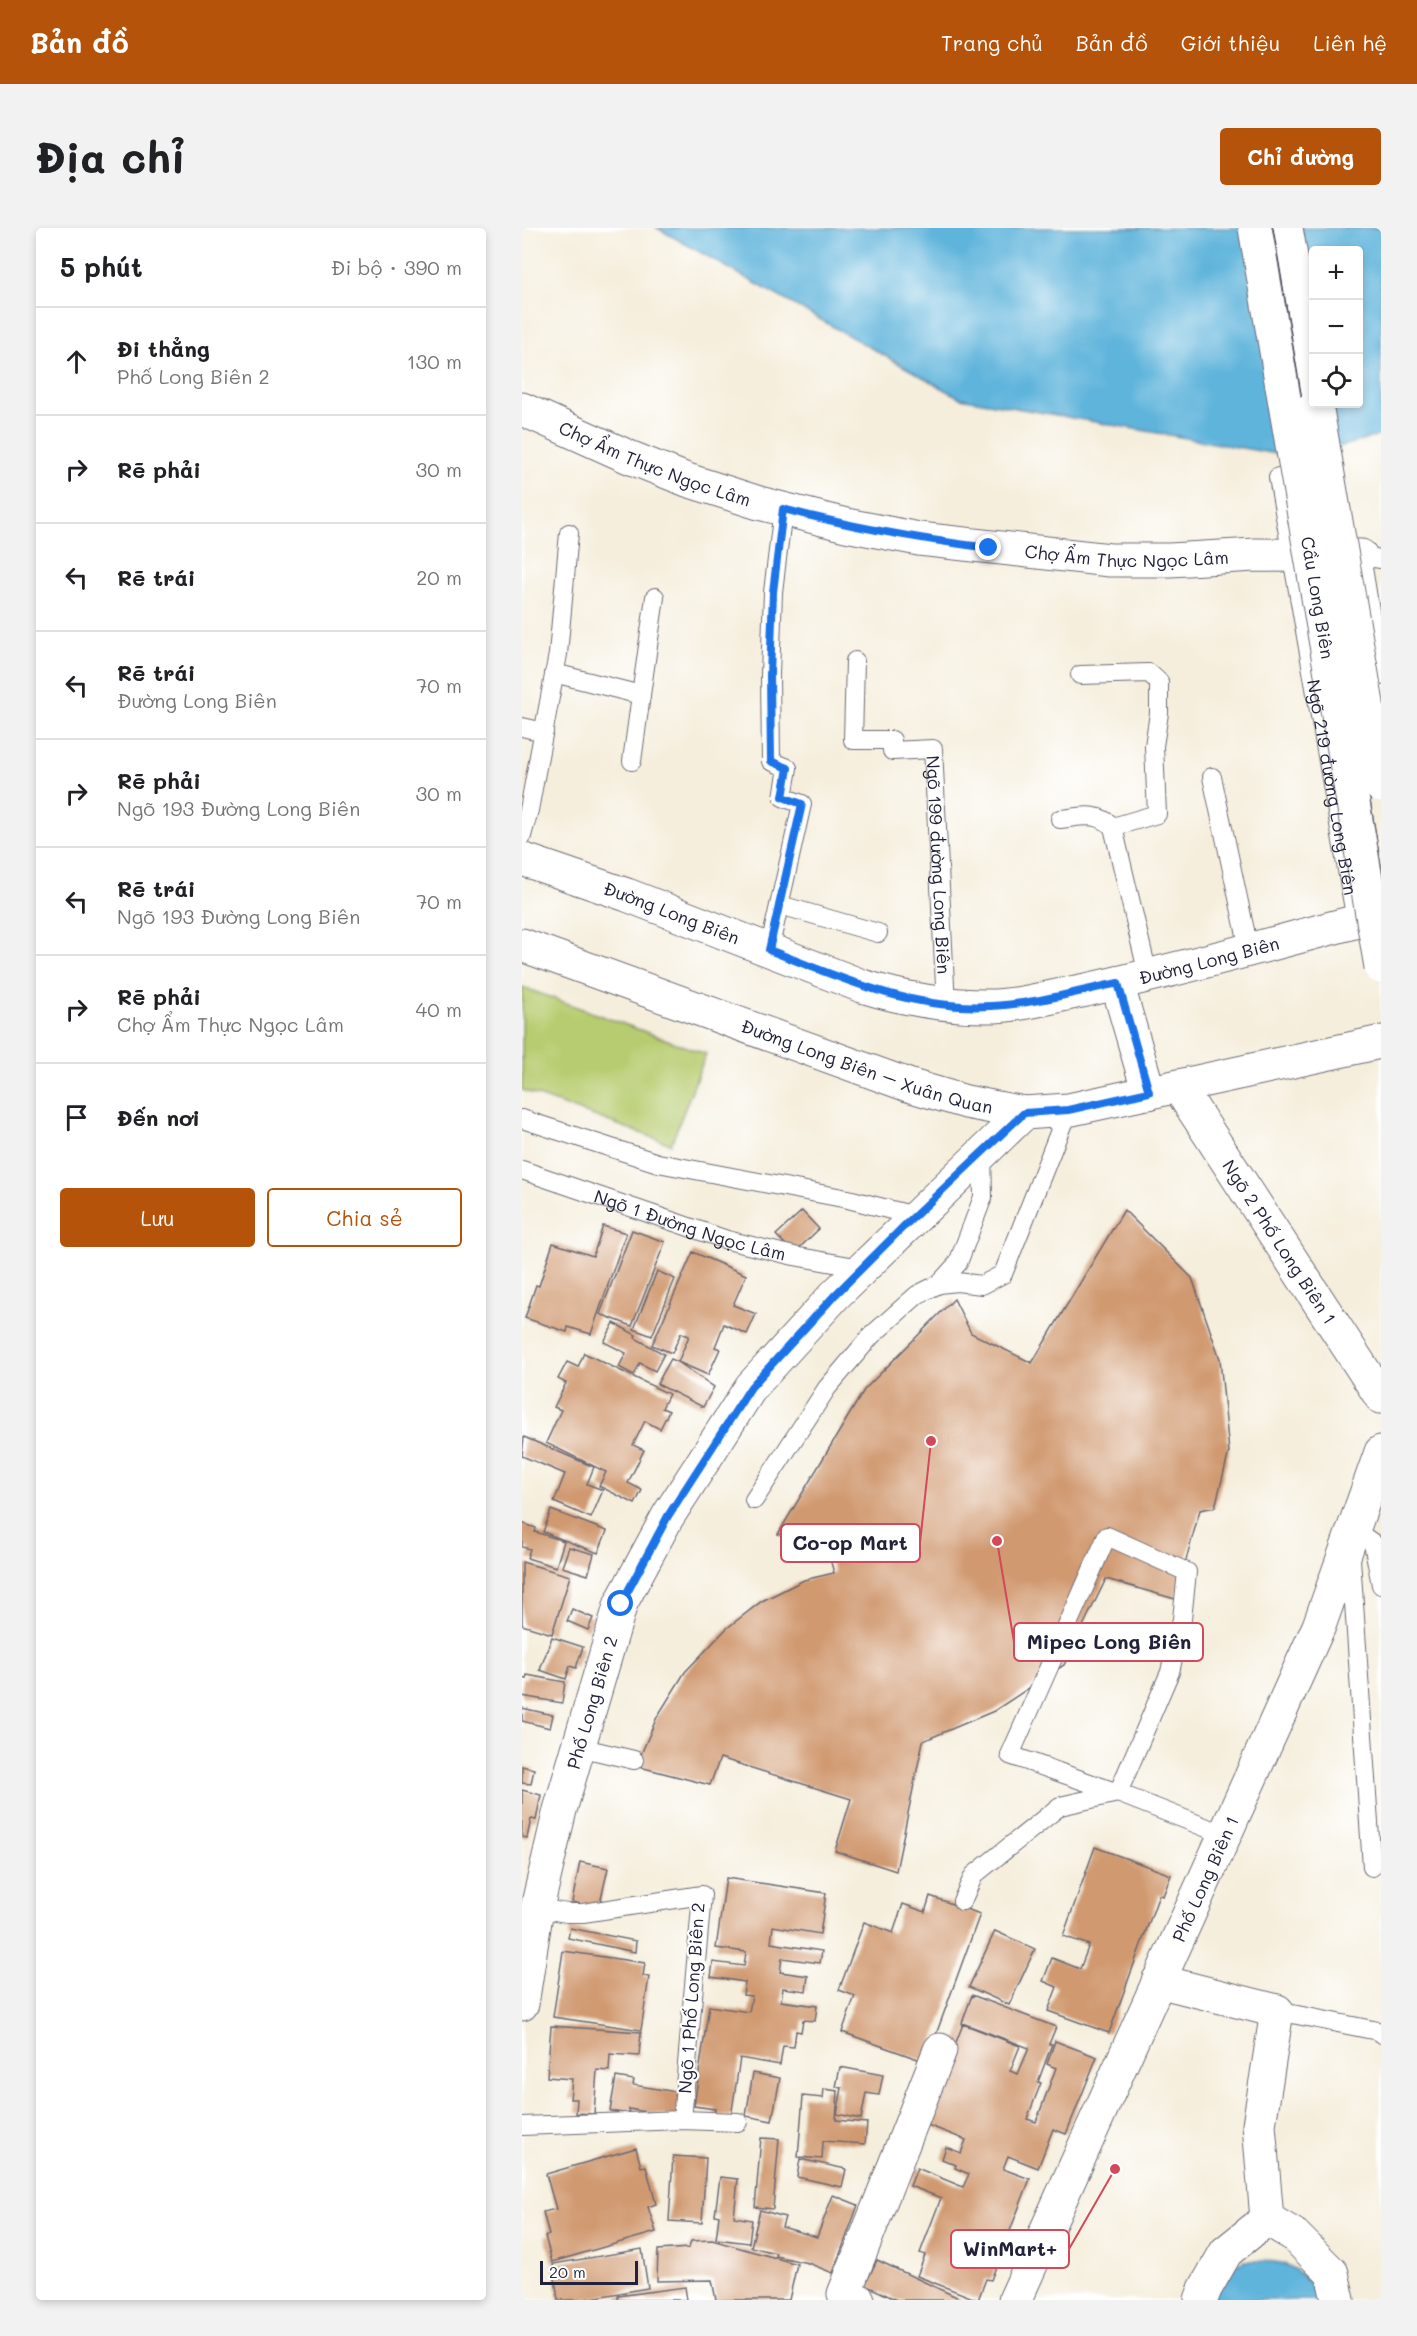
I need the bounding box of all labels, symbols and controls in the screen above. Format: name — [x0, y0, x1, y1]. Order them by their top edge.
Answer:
text: Bản đồ — [30, 24, 129, 60]
text: Trang chủ — [941, 29, 1043, 56]
text: Bản đồ — [1076, 29, 1148, 56]
text: Giới thiệu — [1181, 29, 1280, 56]
text: Liên hệ — [1313, 29, 1387, 56]
button: Chỉ đường — [1220, 128, 1381, 185]
text: Địa chỉ — [36, 129, 185, 184]
map controls — [1309, 246, 1363, 408]
button: + — [1309, 246, 1363, 300]
text: 5 phút — [60, 250, 142, 284]
text: Đi bộ · 390 m — [331, 254, 462, 280]
button: − — [1309, 300, 1363, 354]
text: Đi thẳng — [117, 334, 210, 363]
icon: ahead — [60, 345, 93, 378]
text: 130 m — [407, 348, 462, 374]
button: locate — [1309, 354, 1363, 408]
text: Phố Long Biên 2 — [117, 363, 270, 389]
street label: Chợ Ẩm Thực Ngọc Lâm — [555, 415, 754, 512]
icon: right — [60, 453, 93, 486]
text: Rẽ phải — [117, 455, 201, 484]
text: 30 m — [416, 456, 462, 482]
route end — [975, 534, 1001, 560]
street label: Cầu Long Biên — [1296, 535, 1340, 661]
street label: Chợ Ẩm Thực Ngọc Lâm — [1024, 539, 1229, 572]
icon: left — [60, 561, 93, 594]
text: Rẽ trái — [117, 563, 195, 592]
text: 20 m — [416, 564, 462, 590]
text: Rẽ trái — [117, 658, 195, 687]
icon: left — [60, 669, 93, 702]
text: 70 m — [416, 672, 462, 698]
street label: Ngõ 219 đường Long Biên — [1302, 678, 1363, 897]
text: Đường Long Biên — [117, 687, 277, 713]
street label: Ngõ 199 đường Long Biên — [921, 755, 956, 975]
text: Rẽ phải — [117, 766, 201, 795]
icon: right — [60, 777, 93, 810]
text: 30 m — [416, 780, 462, 806]
text: Ngõ 193 Đường Long Biên — [117, 795, 360, 821]
text: Rẽ trái — [117, 874, 195, 903]
street label: Đường Long Biên — [600, 876, 743, 950]
icon: left — [60, 885, 93, 918]
text: 70 m — [416, 888, 462, 914]
text: Ngõ 193 Đường Long Biên — [117, 903, 360, 929]
street label: Đường Long Biên — [1136, 930, 1282, 990]
text: Rẽ phải — [117, 982, 201, 1011]
icon: right — [60, 993, 93, 1026]
text: 40 m — [416, 996, 462, 1022]
text: Chợ Ẩm Thực Ngọc Lâm — [117, 1011, 344, 1037]
street label: Đường Long Biên – Xuân Quan — [738, 1013, 995, 1119]
icon: arrive — [60, 1101, 93, 1134]
text: Đến nơi — [117, 1103, 200, 1132]
street label: Ngõ 2 Phố Long Biên 1 — [1217, 1155, 1342, 1329]
street label: Ngõ 1 Đường Ngọc Lâm — [591, 1184, 788, 1266]
button: Lưu — [60, 1188, 255, 1247]
button: Chia sẻ — [267, 1188, 462, 1247]
callout: Co-op Mart — [781, 1524, 920, 1562]
text: Co-op Mart — [792, 1529, 908, 1555]
route start — [607, 1590, 633, 1616]
callout: Mipec Long Biên — [1014, 1623, 1203, 1661]
text: Mipec Long Biên — [1027, 1628, 1191, 1654]
street label: Phố Long Biên 2 — [561, 1633, 623, 1772]
street label: Phố Long Biên 1 — [1166, 1812, 1244, 1946]
street label: Ngõ 1 Phố Long Biên 2 — [672, 1902, 710, 2094]
callout: WinMart+ — [951, 2230, 1069, 2268]
text: WinMart+ — [963, 2235, 1057, 2261]
scale bar — [540, 2258, 638, 2286]
text: 20 m — [549, 2261, 586, 2282]

